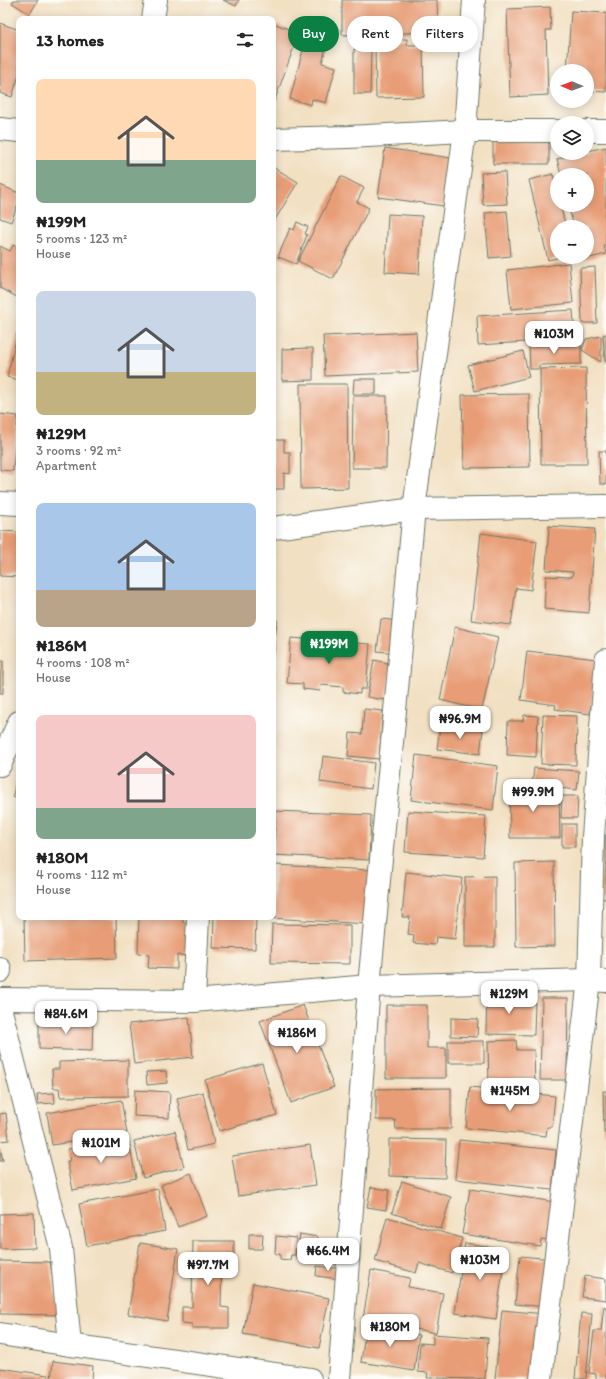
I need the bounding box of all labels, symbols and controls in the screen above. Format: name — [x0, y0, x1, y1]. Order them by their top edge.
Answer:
chip: Buy — [288, 16, 339, 52]
chip: Rent — [347, 16, 403, 52]
chip: Filters — [411, 16, 478, 52]
icon: filters — [234, 29, 256, 51]
text: 13 homes — [36, 30, 104, 50]
north arrow — [550, 64, 594, 108]
map controls — [550, 64, 594, 264]
icon: home — [110, 105, 182, 177]
button: layers — [550, 116, 594, 160]
button: + — [550, 168, 594, 212]
text: ₦199M — [36, 211, 86, 231]
button: − — [550, 220, 594, 264]
text: 5 rooms · 123 m² — [36, 231, 127, 246]
text: House — [36, 246, 71, 261]
icon: home — [110, 317, 182, 389]
pin: ₦103M — [526, 321, 582, 355]
text: ₦103M — [534, 326, 574, 341]
text: ₦129M — [36, 423, 86, 443]
text: 3 rooms · 92 m² — [36, 443, 121, 458]
text: Apartment — [36, 458, 97, 473]
icon: home — [110, 529, 182, 601]
pin: ₦199M — [301, 631, 357, 665]
text: ₦186M — [36, 635, 87, 655]
text: ₦199M — [310, 636, 348, 651]
text: 4 rooms · 108 m² — [36, 655, 130, 670]
text: House — [36, 670, 71, 685]
pin: ₦96.9M — [427, 706, 493, 740]
text: ₦96.9M — [439, 711, 481, 726]
icon: home — [110, 741, 182, 813]
pin: ₦99.9M — [500, 779, 566, 813]
text: ₦99.9M — [512, 784, 554, 799]
text: ₦180M — [36, 847, 88, 867]
text: 4 rooms · 112 m² — [36, 867, 127, 882]
text: House — [36, 882, 71, 897]
pin: ₦129M — [481, 981, 537, 1015]
text: ₦129M — [490, 986, 528, 1001]
pin: ₦84.6M — [33, 1001, 99, 1035]
text: ₦84.6M — [44, 1006, 88, 1021]
pin: ₦186M — [269, 1020, 325, 1054]
text: ₦186M — [278, 1025, 316, 1040]
pin: ₦145M — [482, 1078, 538, 1112]
text: ₦145M — [490, 1083, 530, 1098]
pin: ₦101M — [73, 1130, 129, 1164]
text: ₦101M — [82, 1135, 120, 1150]
pin: ₦66.4M — [295, 1238, 361, 1272]
text: ₦66.4M — [306, 1243, 350, 1258]
pin: ₦103M — [452, 1247, 508, 1281]
pin: ₦97.7M — [175, 1252, 241, 1286]
text: ₦103M — [460, 1252, 500, 1267]
text: ₦97.7M — [187, 1257, 229, 1272]
pin: ₦180M — [362, 1314, 418, 1348]
text: ₦180M — [370, 1319, 410, 1334]

